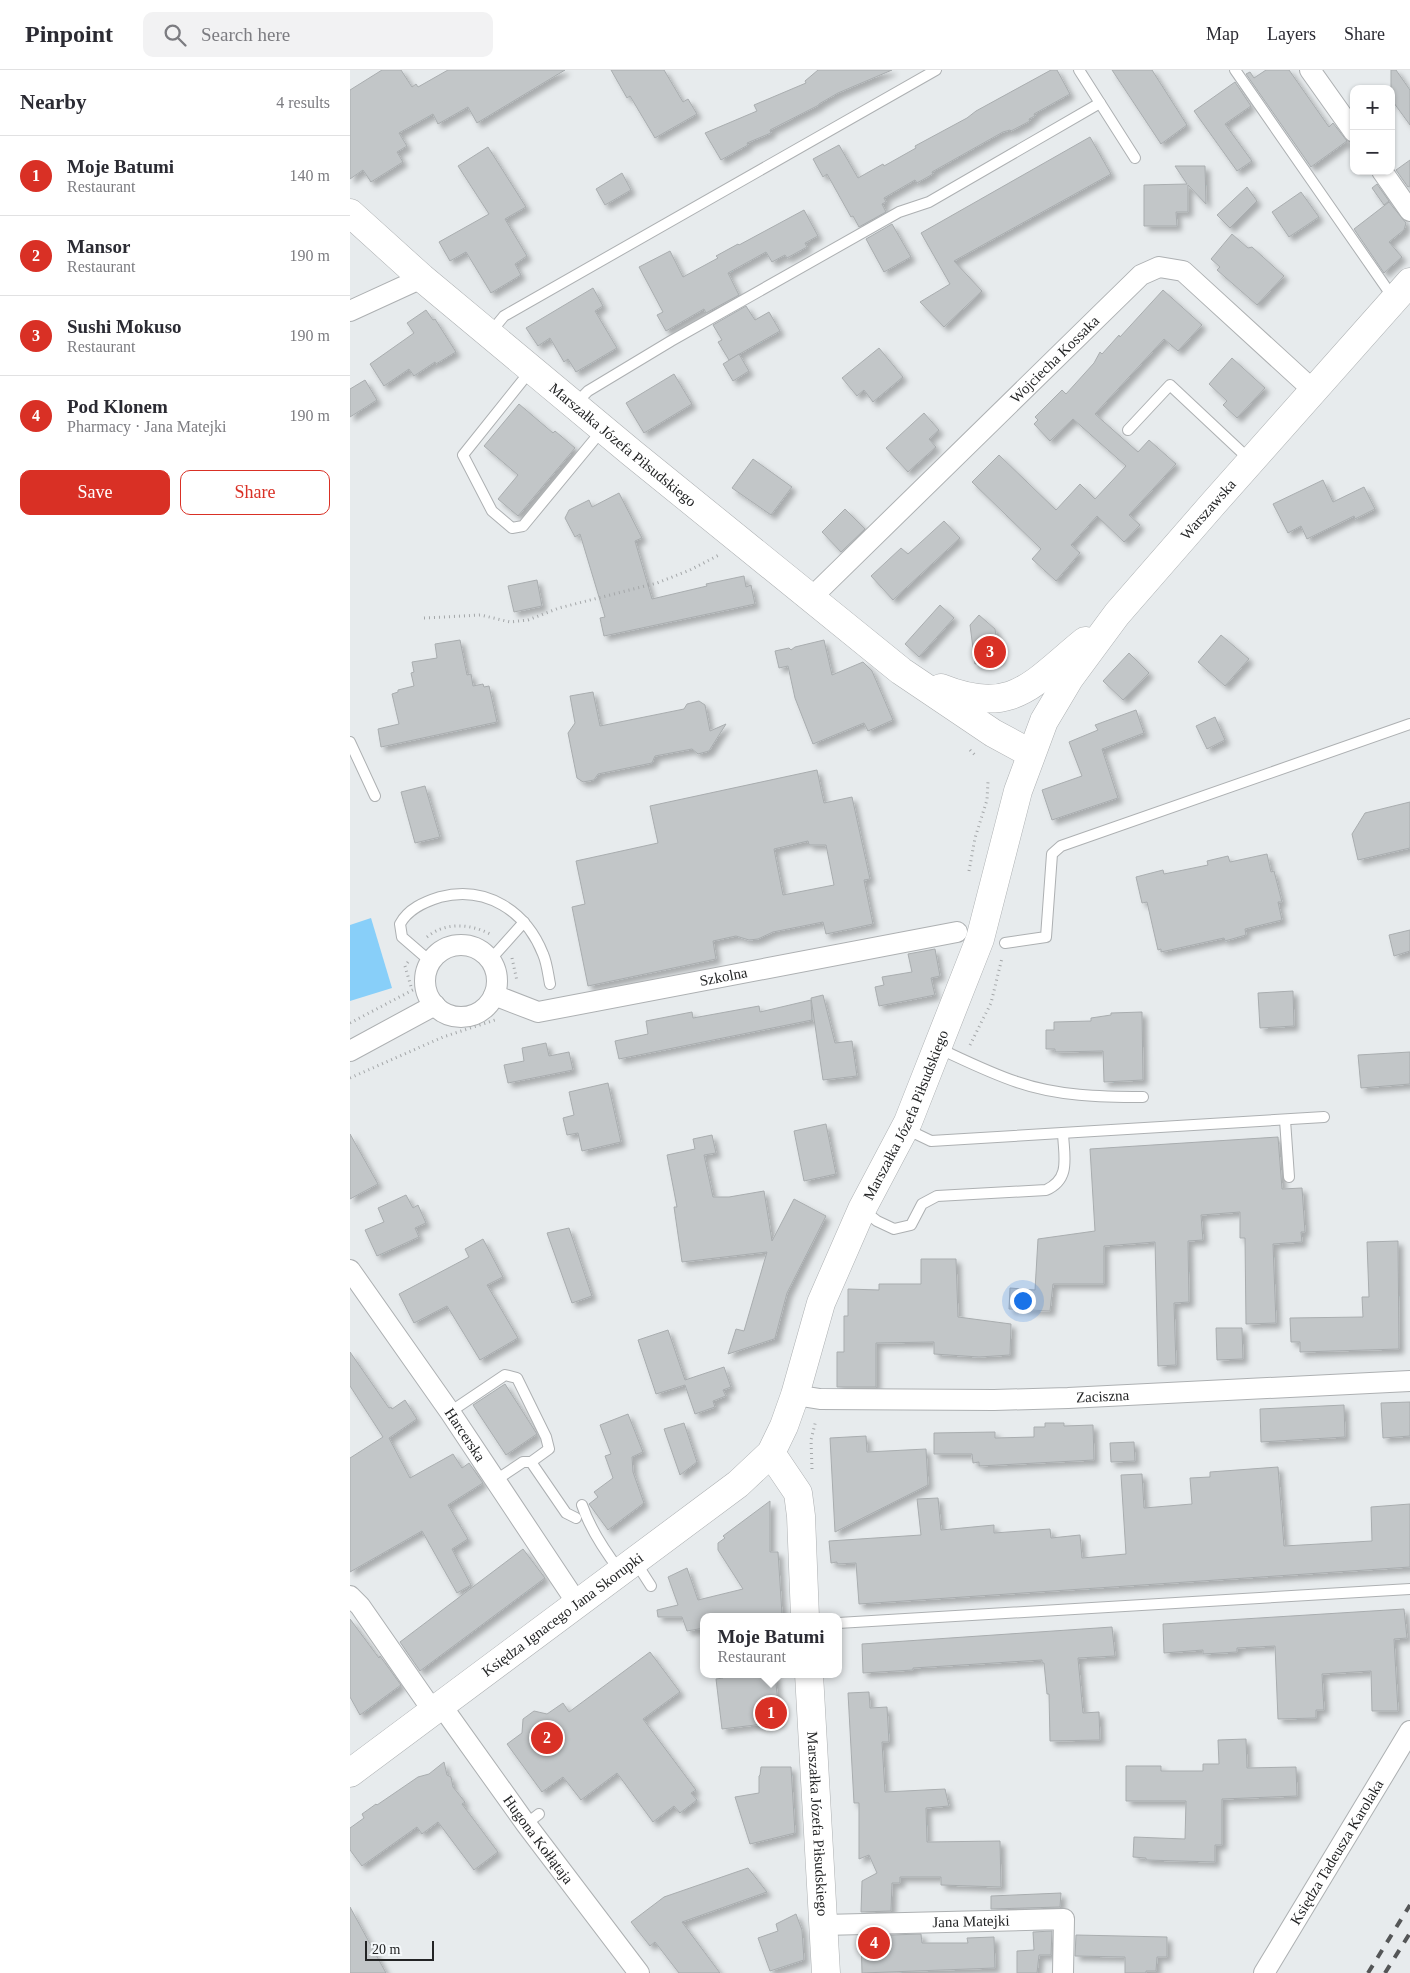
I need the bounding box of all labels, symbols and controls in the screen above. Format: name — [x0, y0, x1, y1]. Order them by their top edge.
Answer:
search box — [143, 12, 493, 57]
text: Pinpoint — [25, 21, 113, 47]
icon: search — [161, 21, 189, 49]
text: Search here — [201, 24, 290, 45]
text: Map — [1206, 24, 1239, 44]
text: Layers — [1267, 24, 1316, 44]
text: Share — [1344, 24, 1385, 44]
map controls — [1350, 85, 1395, 175]
button: + — [1350, 85, 1395, 130]
text: Nearby — [20, 90, 87, 114]
text: 4 results — [276, 94, 330, 111]
button: − — [1350, 130, 1395, 175]
text: Moje Batumi — [67, 156, 174, 177]
text: 1 — [32, 167, 40, 184]
text: 140 m — [290, 167, 330, 184]
text: Restaurant — [67, 178, 135, 195]
text: Mansor — [67, 236, 130, 257]
text: 2 — [32, 247, 40, 264]
text: 190 m — [290, 247, 330, 264]
text: Restaurant — [67, 258, 135, 275]
street label: Wojciecha Kossaka — [1007, 312, 1103, 406]
text: Sushi Mokuso — [67, 316, 182, 337]
text: 3 — [32, 327, 40, 344]
text: 190 m — [290, 327, 330, 344]
text: Restaurant — [67, 338, 135, 355]
street label: Marszałka Józefa Piłsudskiego — [546, 380, 699, 510]
text: Pod Klonem — [67, 396, 168, 417]
text: 4 — [32, 407, 40, 424]
text: 190 m — [290, 407, 330, 424]
text: Pharmacy · Jana Matejki — [67, 418, 227, 435]
button: Save — [20, 470, 170, 515]
button: Share — [180, 470, 330, 515]
street label: Warszawska — [1178, 476, 1239, 543]
pin: 3 — [974, 633, 1006, 671]
street label: Szkolna — [698, 964, 749, 989]
street label: Marszałka Józefa Piłsudskiego — [860, 1028, 951, 1203]
your location — [1010, 1288, 1036, 1314]
street label: Zaciszna — [1076, 1387, 1130, 1406]
street label: Harcerska — [442, 1405, 489, 1465]
street label: Księdza Ignacego Jana Skorupki — [479, 1550, 646, 1680]
popup — [700, 1613, 842, 1678]
text: Moje Batumi — [717, 1626, 825, 1647]
text: Restaurant — [717, 1648, 786, 1665]
pin: 1 — [755, 1694, 787, 1732]
pin: 2 — [531, 1719, 563, 1757]
street label: Marszałka Józefa Piłsudskiego — [804, 1731, 831, 1917]
street label: Księdza Tadeusza Karolaka — [1287, 1777, 1387, 1928]
street label: Hugona Kołłątaja — [500, 1792, 577, 1887]
street label: Jana Matejki — [932, 1912, 1010, 1930]
pin: 4 — [858, 1924, 890, 1962]
scale bar — [365, 1938, 434, 1961]
text: 20 m — [372, 1942, 400, 1957]

